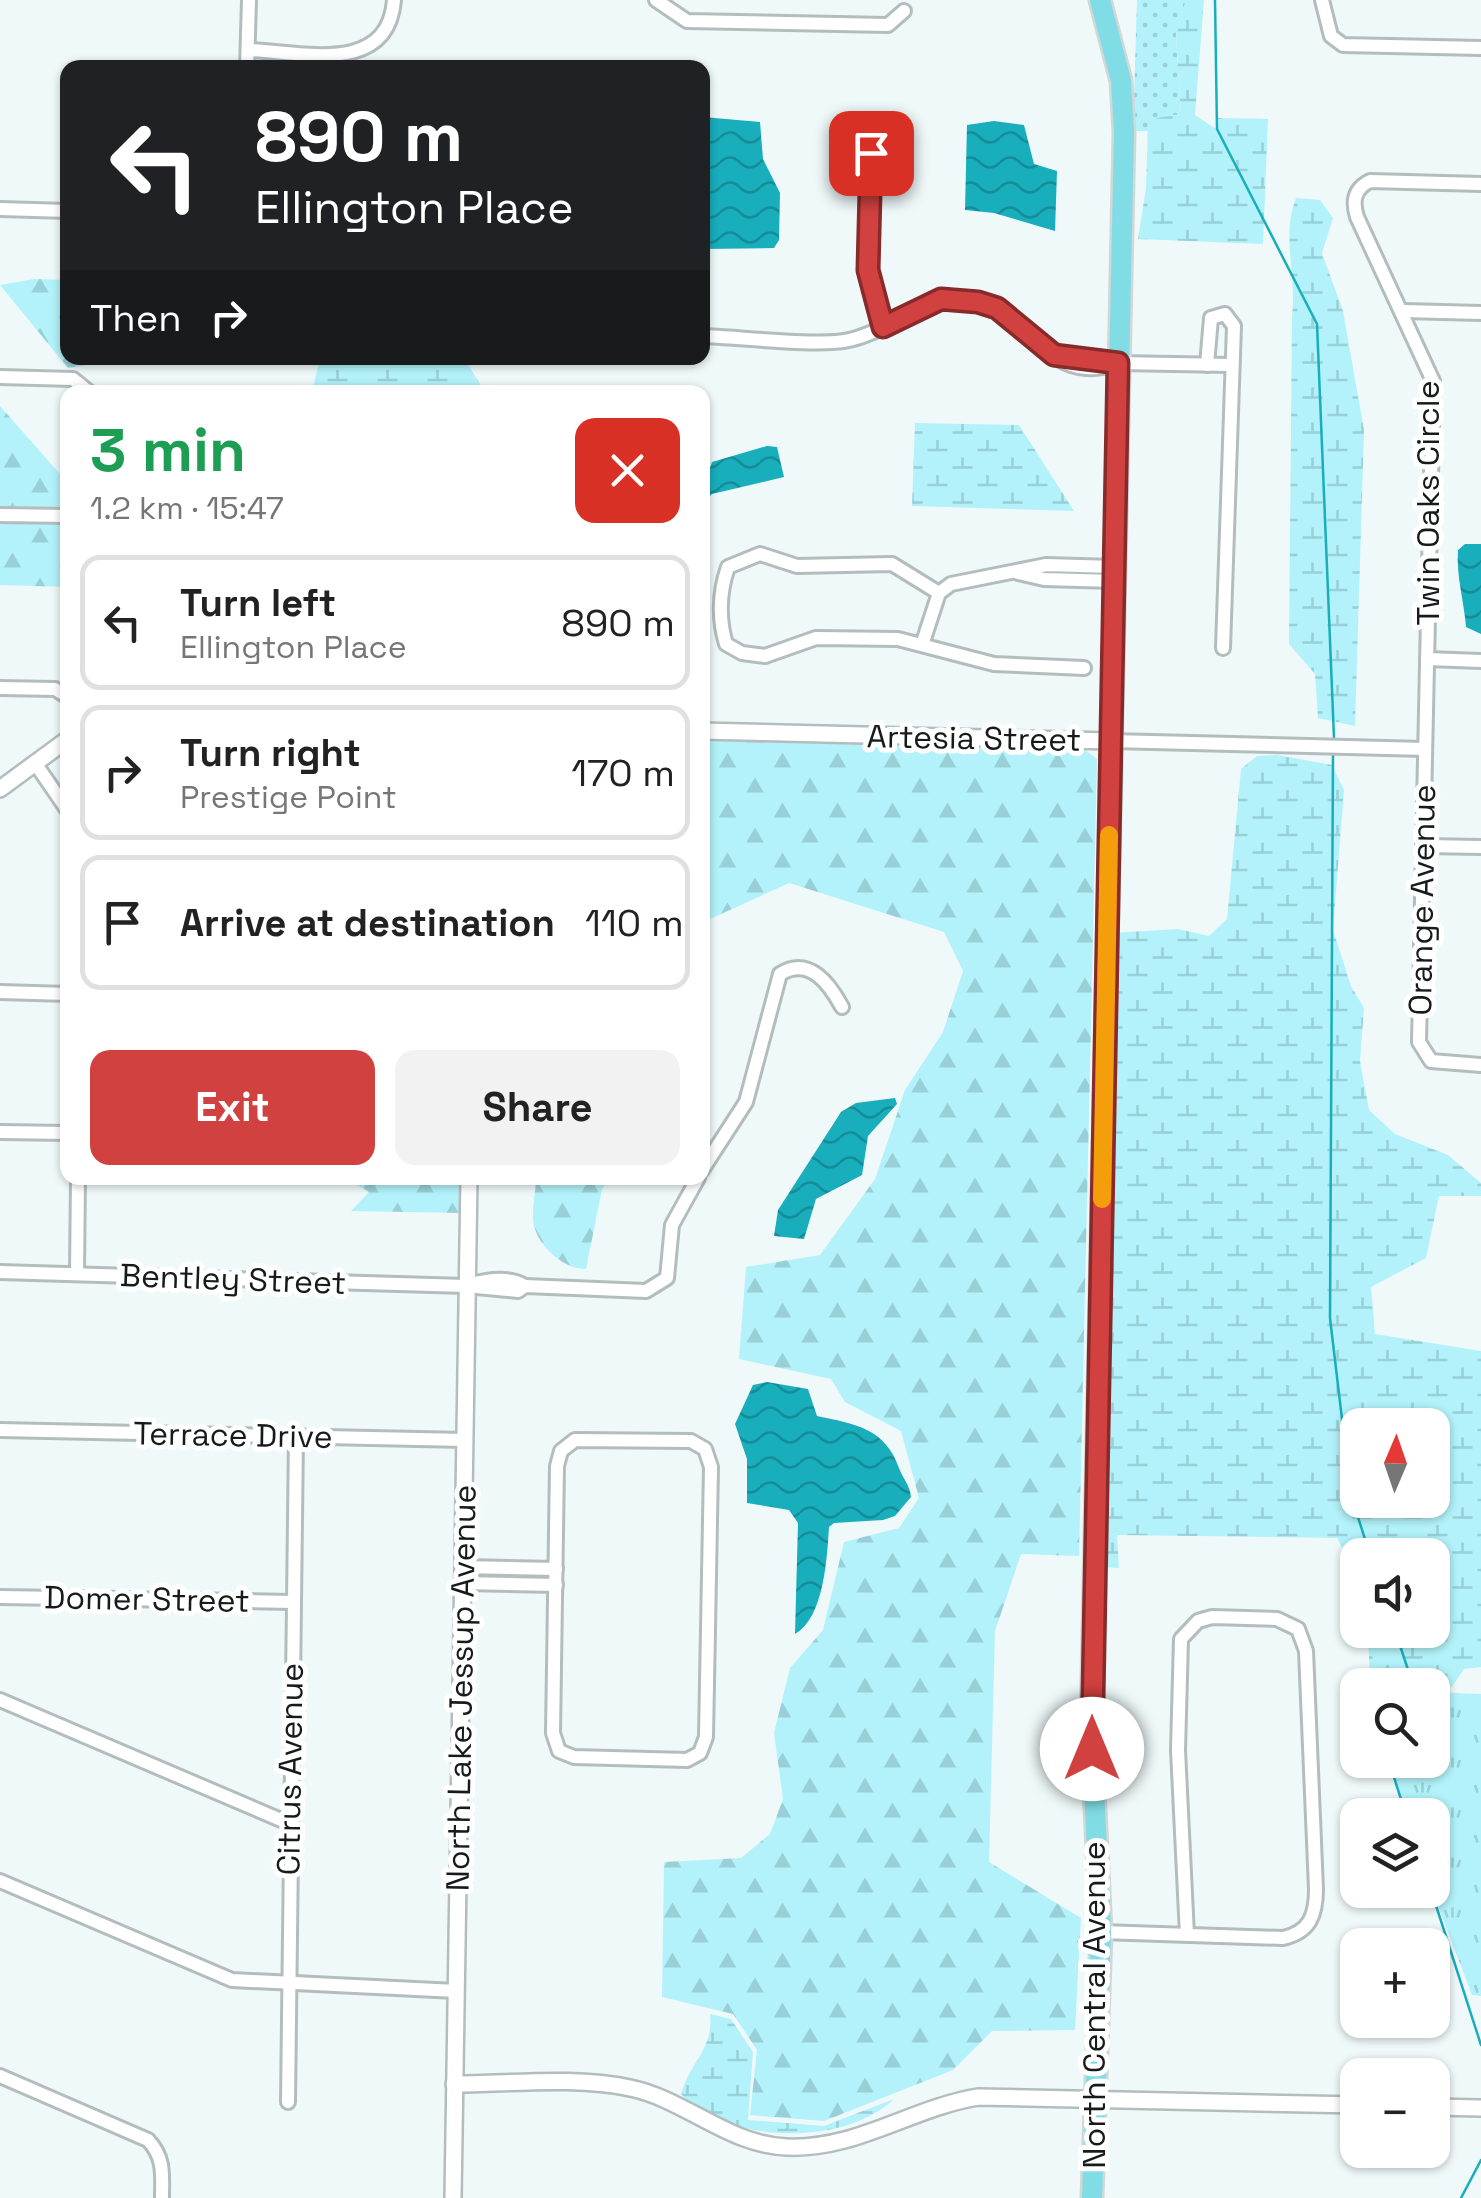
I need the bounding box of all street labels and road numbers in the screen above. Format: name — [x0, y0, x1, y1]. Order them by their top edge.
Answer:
street label: Twin Oaks Circle — [1408, 380, 1448, 626]
street label: Artesia Street — [866, 716, 1082, 760]
street label: Orange Avenue — [1400, 784, 1444, 1016]
street label: Bentley Street — [119, 1255, 347, 1303]
street label: Terrace Drive — [133, 1413, 333, 1457]
street label: North Lake Jessup Avenue — [437, 1484, 485, 1892]
street label: Domer Street — [44, 1577, 250, 1621]
street label: Citrus Avenue — [268, 1662, 312, 1876]
street label: North Central Avenue — [1074, 1841, 1114, 2169]

